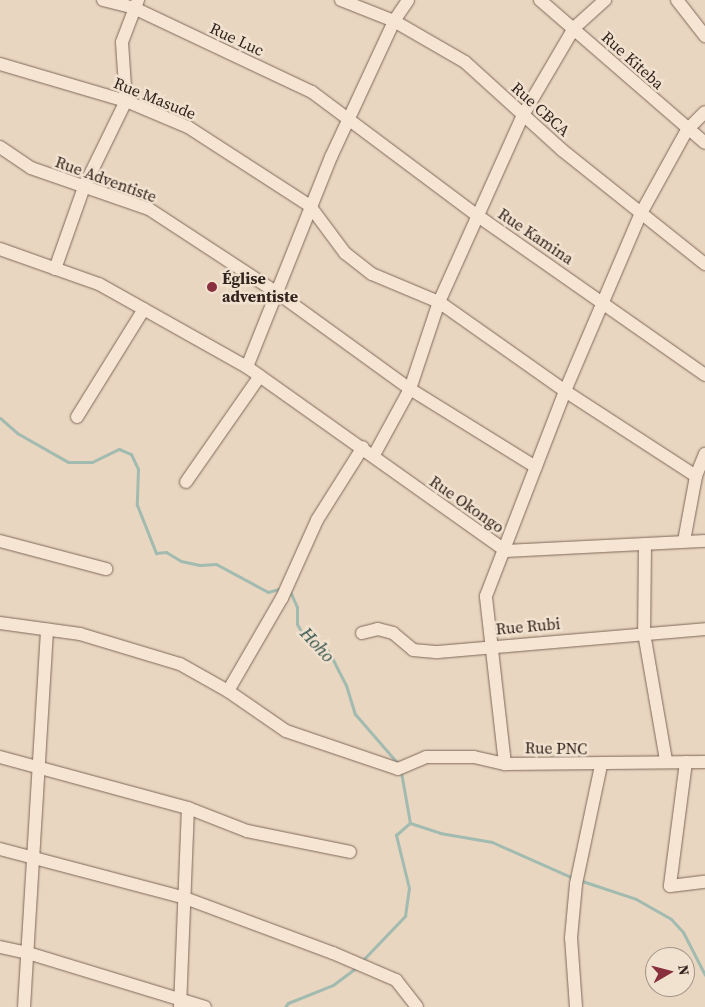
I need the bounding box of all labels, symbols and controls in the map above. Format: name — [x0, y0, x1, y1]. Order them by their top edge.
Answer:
street label: Rue Luc — [207, 18, 267, 60]
street label: Rue Kiteba — [598, 27, 668, 93]
street label: Rue Masude — [111, 73, 199, 123]
street label: Rue CBCA — [508, 78, 574, 140]
street label: Rue Adventiste — [53, 152, 159, 206]
street label: Rue Kamina — [495, 204, 577, 268]
place label: Église adventiste — [222, 268, 298, 306]
marker: Église adventiste — [206, 281, 218, 293]
street label: Rue Okongo — [426, 471, 508, 537]
street label: Rue Rubi — [495, 614, 561, 638]
water label: Hoho — [295, 623, 339, 667]
street label: Rue PNC — [525, 738, 587, 758]
north arrow — [645, 947, 695, 997]
text: N — [673, 964, 694, 976]

